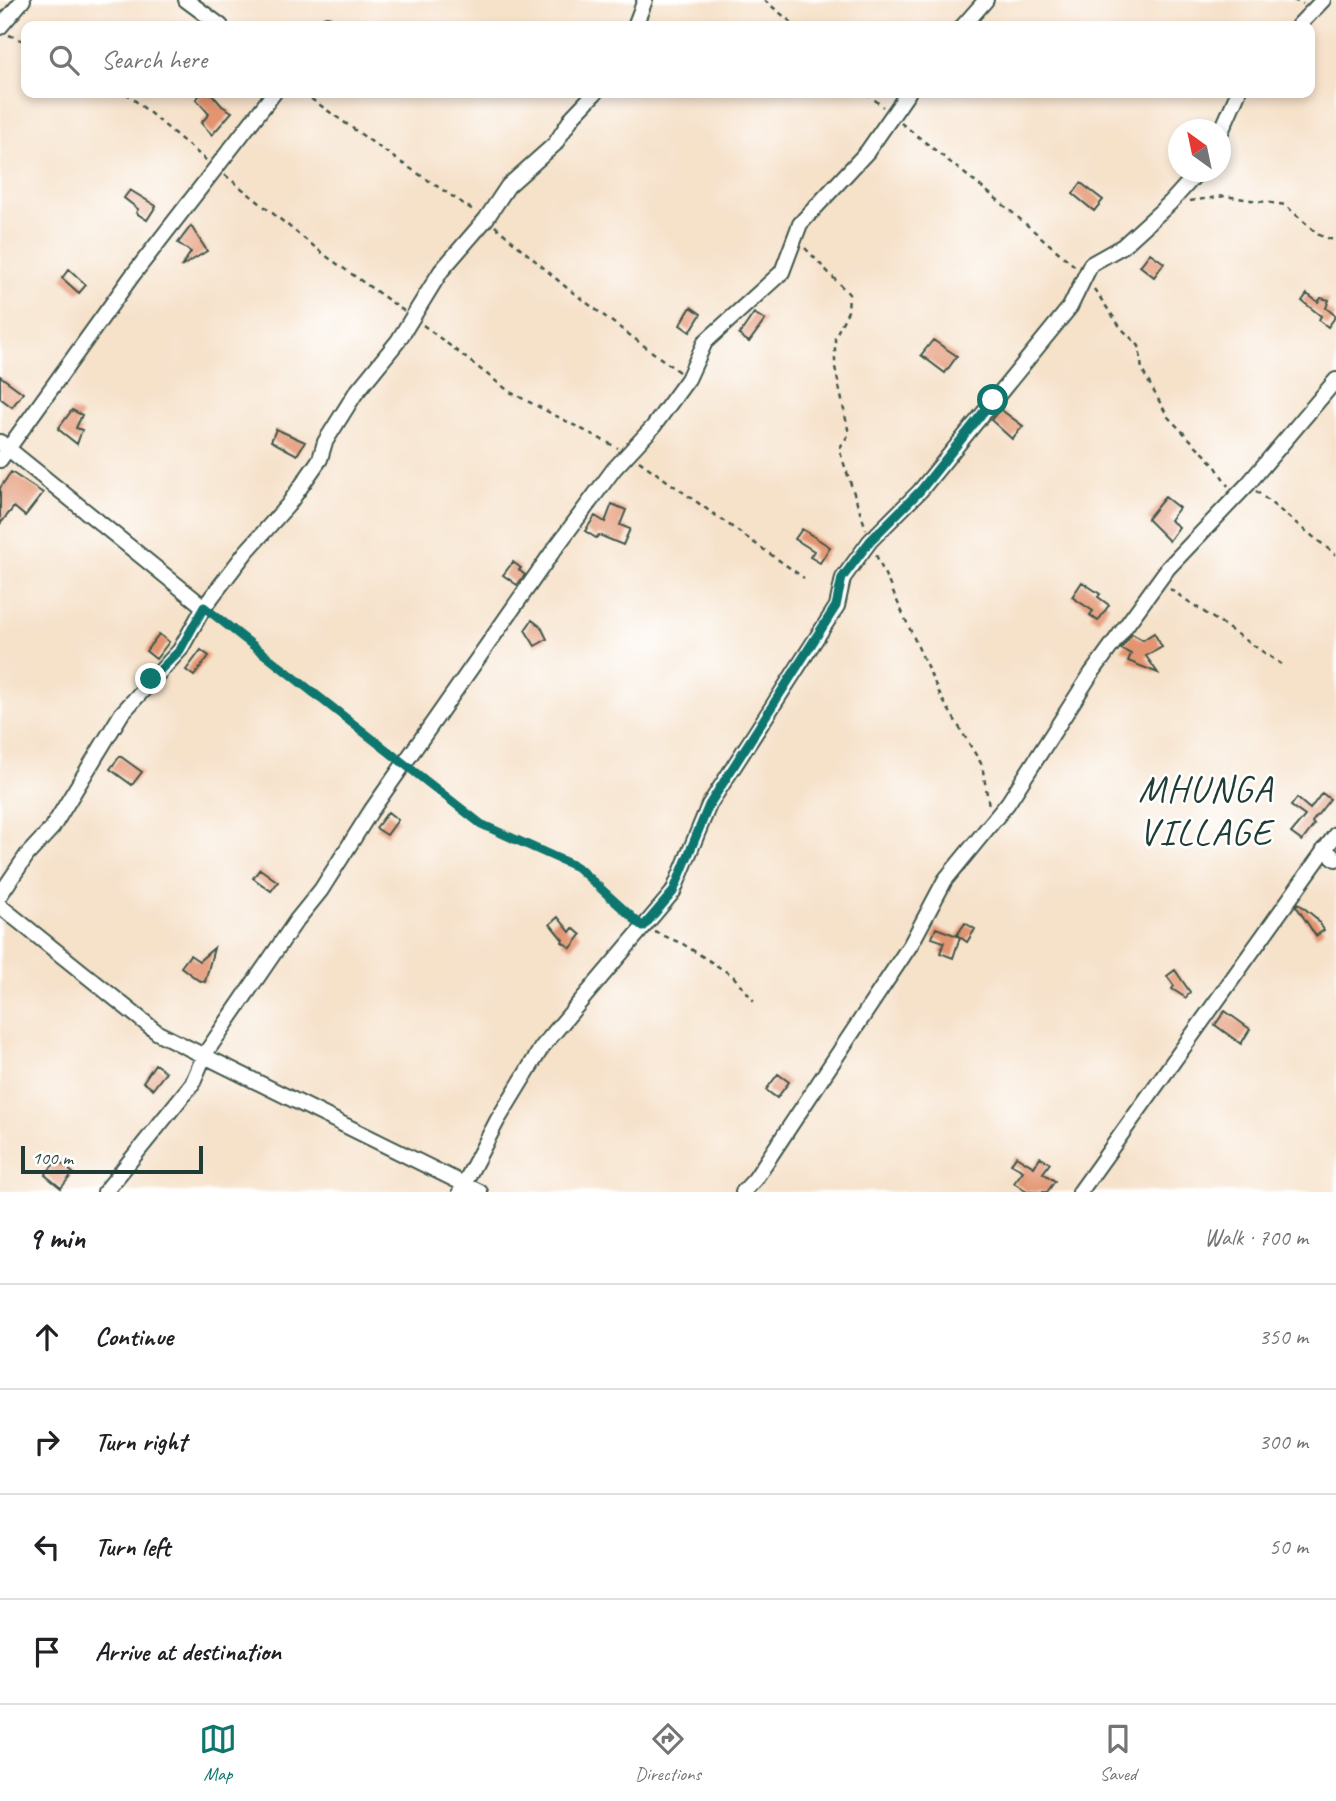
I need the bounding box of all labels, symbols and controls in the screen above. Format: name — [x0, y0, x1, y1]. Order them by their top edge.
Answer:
search box — [21, 21, 1315, 98]
icon: search — [45, 41, 83, 79]
text: Search here — [101, 43, 207, 76]
north arrow — [1168, 119, 1231, 182]
route start — [977, 384, 1008, 415]
route end — [135, 663, 166, 694]
district label: MHUNGA VILLAGE — [1138, 765, 1275, 855]
scale bar — [21, 1143, 203, 1175]
text: 100 m — [32, 1146, 73, 1170]
text: 9 min — [28, 1219, 85, 1257]
text: Walk · 700 m — [1204, 1223, 1308, 1252]
icon: ahead — [28, 1318, 66, 1356]
text: Continue — [95, 1320, 173, 1353]
text: 350 m — [1259, 1322, 1308, 1351]
icon: right — [28, 1423, 66, 1461]
text: Turn right — [95, 1425, 186, 1458]
text: 300 m — [1259, 1427, 1308, 1456]
icon: left — [28, 1528, 66, 1566]
text: Turn left — [95, 1530, 170, 1563]
text: 50 m — [1269, 1532, 1308, 1561]
icon: arrive — [28, 1633, 66, 1671]
text: Arrive at destination — [95, 1635, 281, 1668]
tab: Map — [199, 1720, 237, 1786]
tab: Directions — [635, 1720, 701, 1786]
tab: Saved — [1099, 1720, 1137, 1786]

